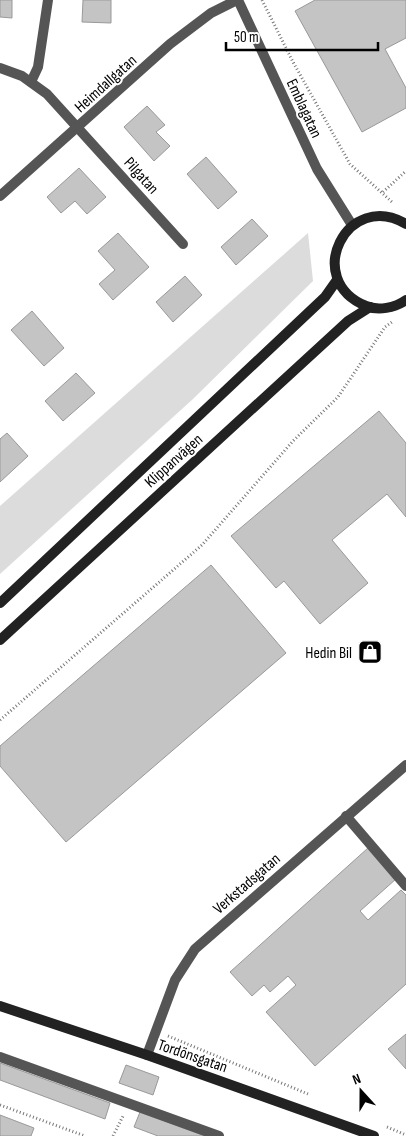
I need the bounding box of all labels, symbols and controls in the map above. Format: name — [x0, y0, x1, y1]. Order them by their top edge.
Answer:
scale bar — [226, 20, 378, 52]
text: 50 m — [234, 28, 259, 47]
street label: Heimdallgatan — [71, 51, 141, 117]
street label: Emblagatan — [282, 76, 326, 141]
street label: Pilgatan — [119, 154, 162, 198]
street label: Klippanvägen — [141, 430, 207, 492]
shop icon: Hedin Bil — [357, 639, 383, 665]
place label: Hedin Bil — [305, 644, 352, 663]
street label: Verkstadsgatan — [210, 850, 284, 918]
street label: Tordönsgatan — [155, 1036, 230, 1077]
north arrow — [336, 1066, 386, 1116]
text: N — [350, 1070, 363, 1089]

